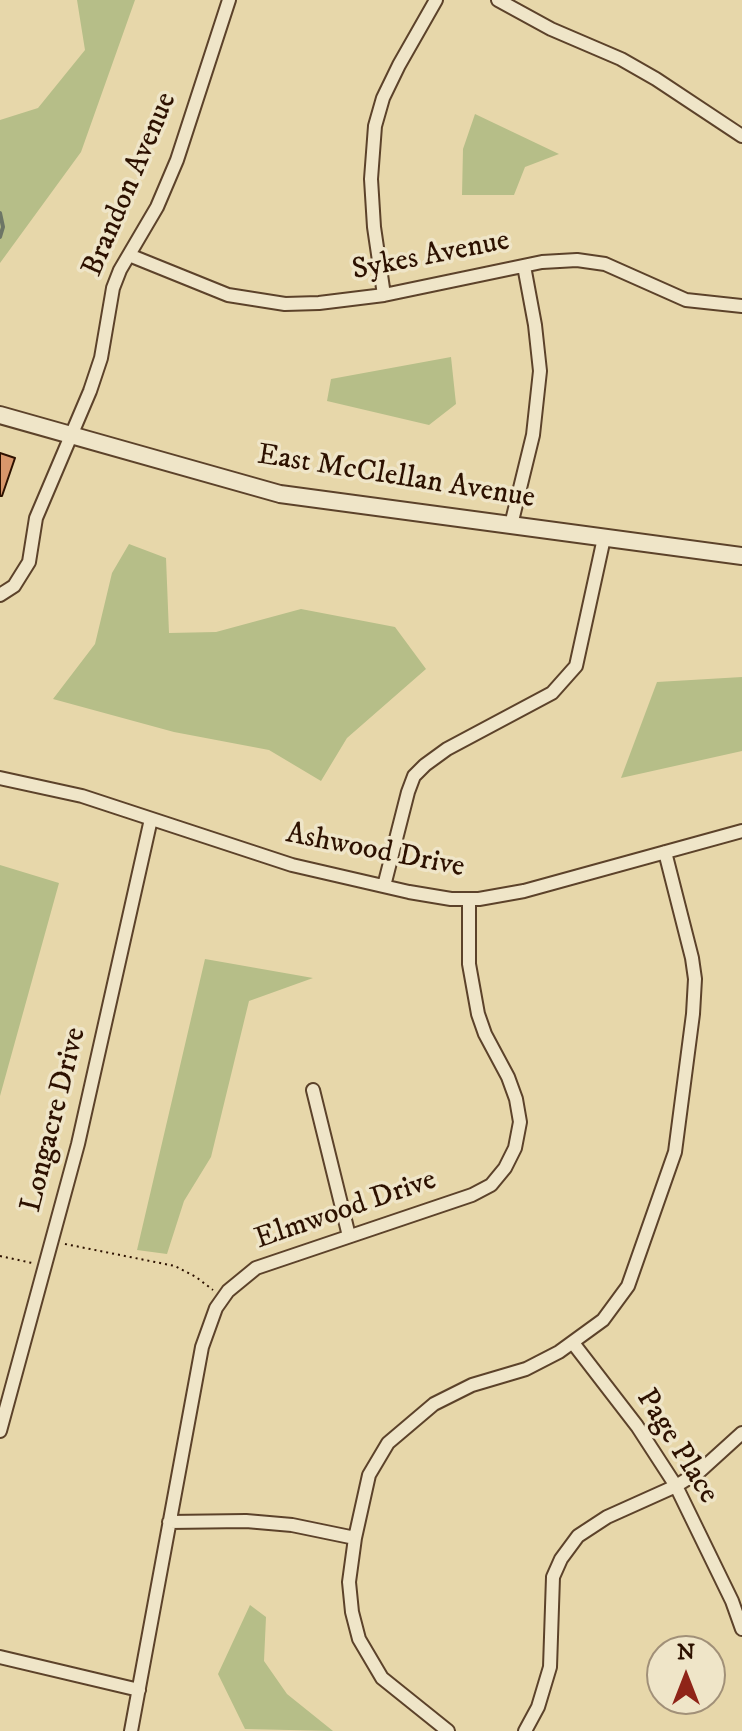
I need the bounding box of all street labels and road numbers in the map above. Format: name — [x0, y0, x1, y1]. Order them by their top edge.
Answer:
street label: Brandon Avenue — [76, 88, 186, 282]
street label: Sykes Avenue — [349, 224, 513, 290]
street label: East McClellan Avenue — [255, 438, 537, 518]
street label: Ashwood Drive — [283, 817, 467, 887]
street label: Longacre Drive — [15, 1024, 95, 1216]
street label: Elmwood Drive — [251, 1163, 441, 1259]
street label: Page Place — [627, 1383, 725, 1511]

